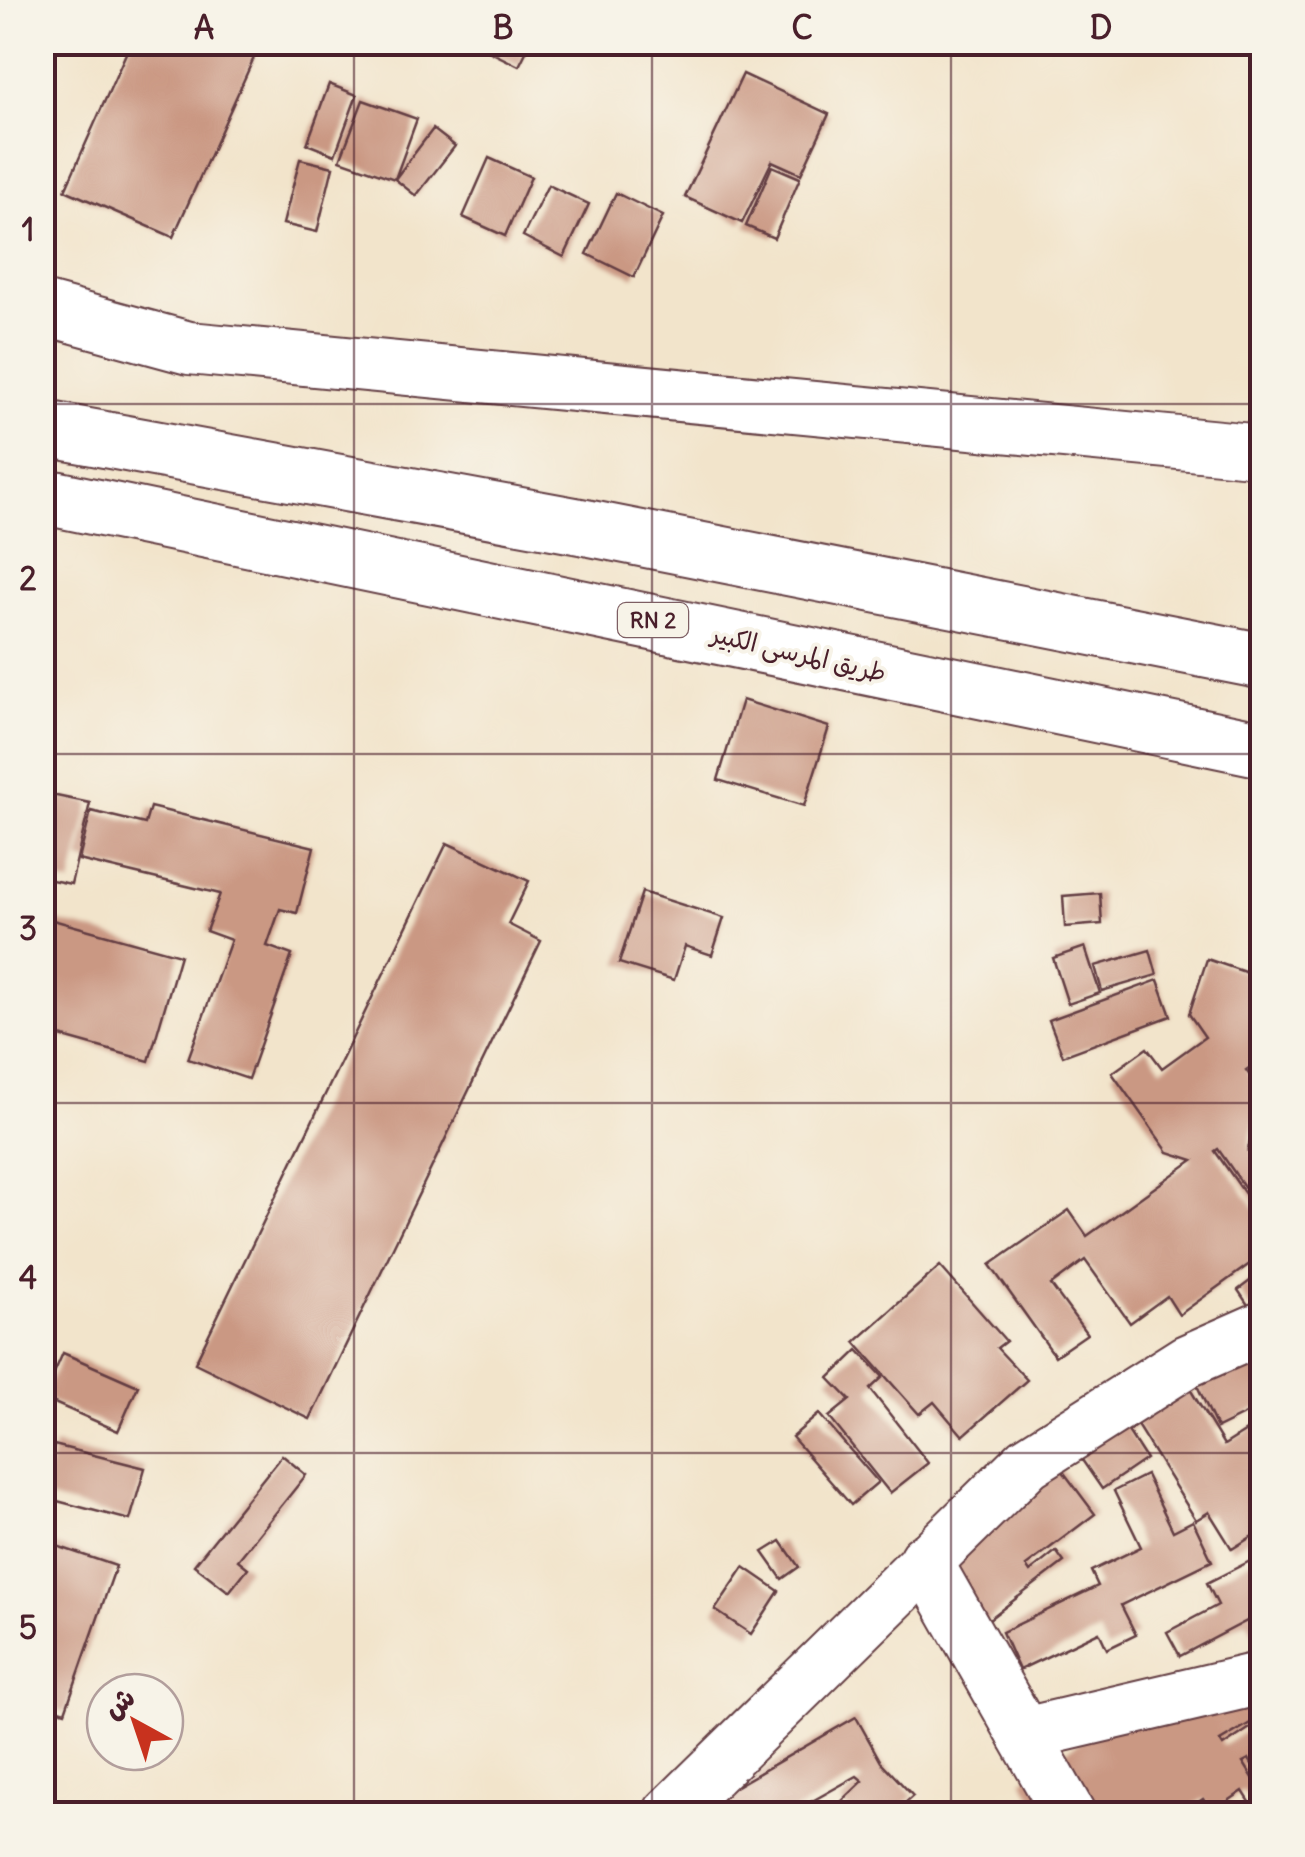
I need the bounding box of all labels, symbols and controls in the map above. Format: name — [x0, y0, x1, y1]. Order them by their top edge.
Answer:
text: A — [194, 7, 214, 48]
text: B — [493, 7, 513, 48]
text: C — [791, 7, 813, 48]
text: D — [1090, 7, 1112, 48]
text: 1 — [22, 209, 34, 250]
text: 2 — [19, 558, 37, 599]
road number: RN 2 — [618, 603, 688, 637]
street label: طريق المرسى الكبير — [706, 617, 889, 690]
text: 3 — [19, 908, 37, 949]
text: 4 — [19, 1257, 37, 1298]
text: 5 — [19, 1607, 37, 1648]
north arrow — [85, 1672, 185, 1772]
text: ش — [96, 1679, 142, 1727]

